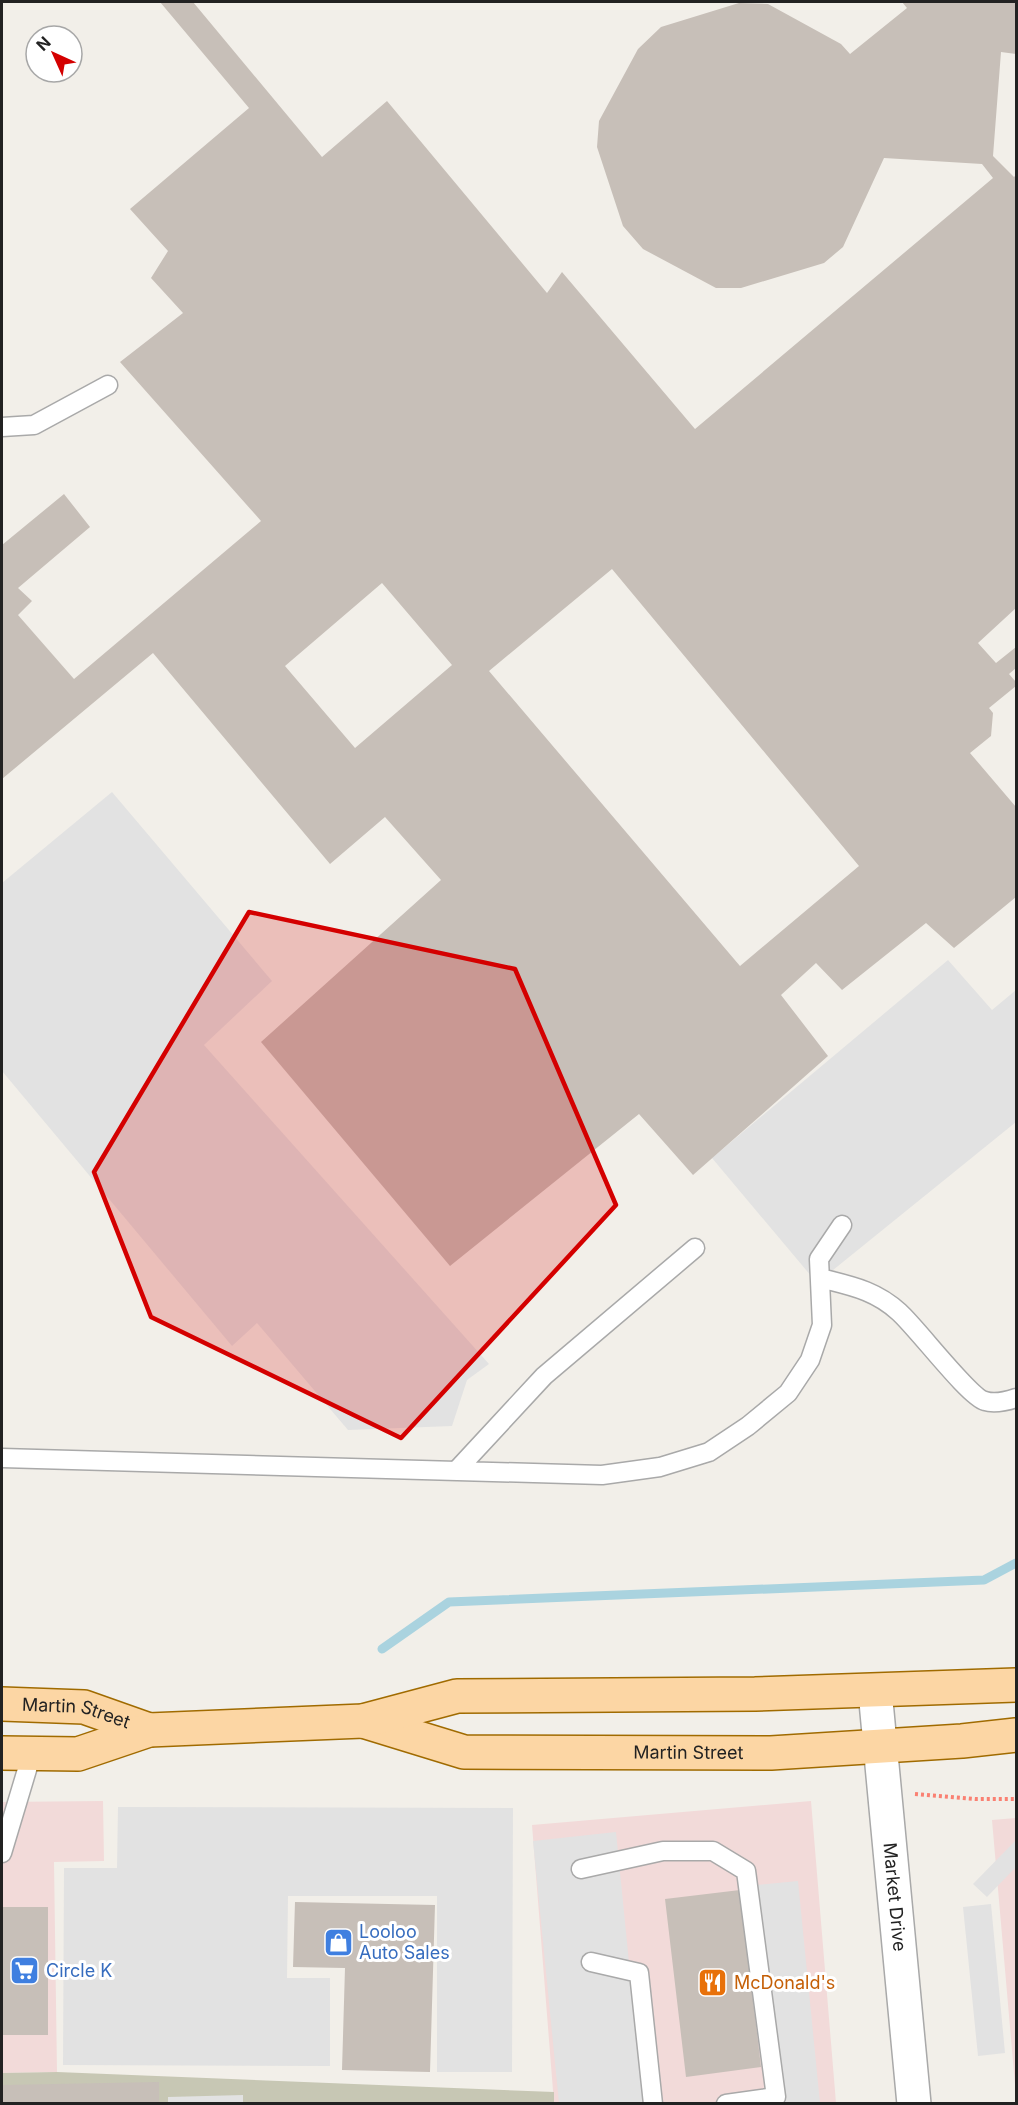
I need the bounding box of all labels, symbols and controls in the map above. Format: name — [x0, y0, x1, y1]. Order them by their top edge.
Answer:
north arrow — [24, 24, 84, 84]
text: N — [32, 32, 55, 55]
street label: Martin Street — [22, 1694, 133, 1732]
street label: Martin Street — [633, 1742, 744, 1763]
street label: Market Drive — [879, 1842, 911, 1952]
place label: Looloo Auto Sales — [359, 1921, 450, 1963]
shop icon: Looloo Auto Sales — [322, 1926, 354, 1958]
supermarket icon: Circle K — [9, 1955, 41, 1987]
place label: Circle K — [46, 1960, 112, 1981]
restaurant icon: McDonald's — [697, 1967, 729, 1999]
place label: McDonald's — [734, 1972, 835, 1993]

